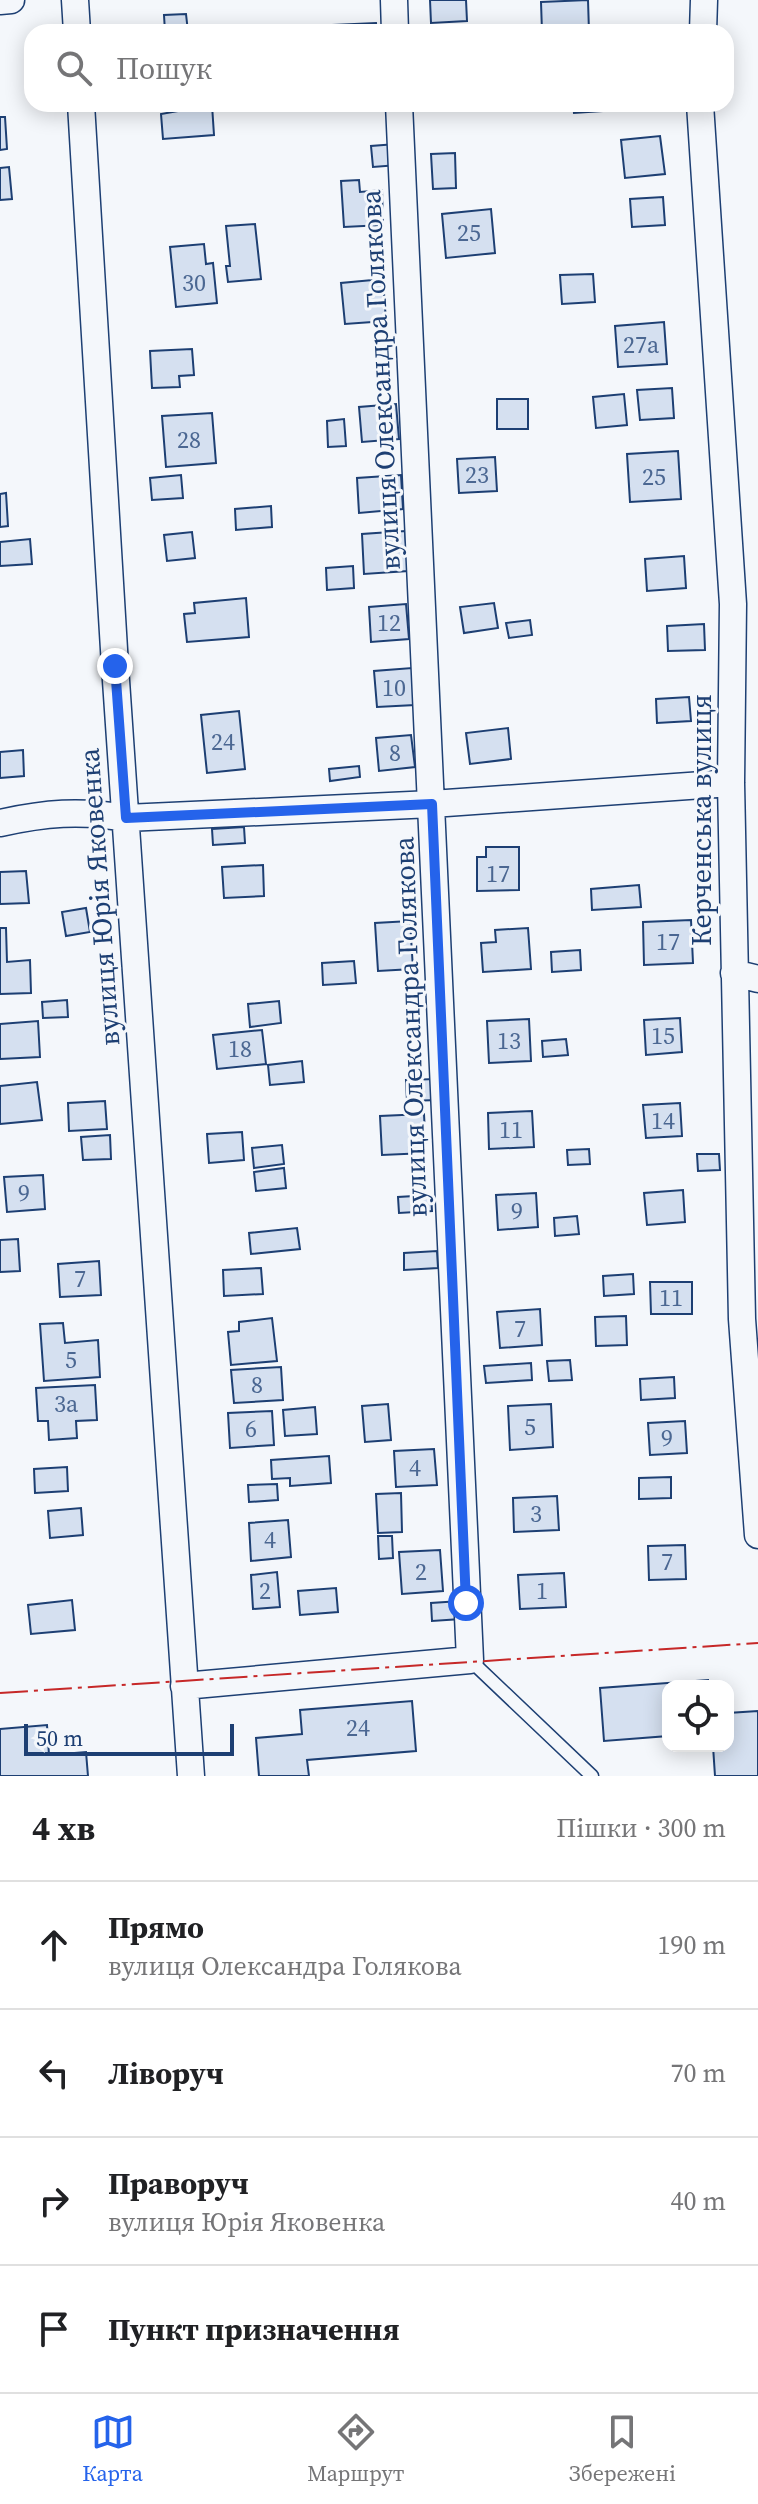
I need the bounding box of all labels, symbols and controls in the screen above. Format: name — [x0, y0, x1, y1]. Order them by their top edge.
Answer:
search box — [24, 24, 734, 112]
icon: search — [52, 46, 96, 90]
text: Пошук — [116, 48, 212, 89]
street label: вулиця Олександра Голякова — [351, 188, 409, 571]
house number: 25 — [457, 216, 481, 249]
house number: 30 — [182, 266, 206, 299]
house number: 27а — [623, 328, 660, 361]
house number: 28 — [177, 423, 201, 456]
house number: 23 — [465, 458, 489, 491]
house number: 25 — [642, 460, 666, 493]
house number: 12 — [377, 606, 401, 639]
route end — [97, 648, 133, 684]
house number: 10 — [382, 671, 406, 704]
street label: Керченська вулиця — [682, 694, 720, 946]
house number: 24 — [211, 725, 235, 758]
house number: 8 — [389, 736, 401, 769]
street label: вулиця Юрія Яковенка — [70, 746, 128, 1047]
street label: вулиця Олександра Голякова — [384, 835, 436, 1218]
house number: 17 — [486, 857, 510, 890]
house number: 17 — [656, 925, 680, 958]
house number: 15 — [651, 1019, 675, 1052]
house number: 13 — [497, 1024, 521, 1057]
house number: 18 — [228, 1032, 252, 1065]
house number: 14 — [651, 1104, 675, 1137]
house number: 11 — [499, 1113, 523, 1146]
house number: 9 — [18, 1176, 30, 1209]
house number: 9 — [511, 1194, 523, 1227]
house number: 7 — [74, 1262, 86, 1295]
house number: 11 — [659, 1281, 683, 1314]
house number: 7 — [514, 1312, 526, 1345]
house number: 5 — [65, 1343, 77, 1376]
house number: 8 — [251, 1368, 263, 1401]
house number: 3а — [54, 1387, 79, 1420]
house number: 5 — [524, 1410, 536, 1443]
house number: 6 — [245, 1412, 257, 1445]
house number: 9 — [661, 1421, 673, 1454]
house number: 4 — [409, 1451, 421, 1484]
house number: 3 — [530, 1497, 542, 1530]
house number: 4 — [264, 1523, 276, 1556]
house number: 7 — [661, 1545, 673, 1578]
house number: 2 — [415, 1555, 427, 1588]
house number: 2 — [259, 1574, 271, 1607]
house number: 1 — [536, 1574, 548, 1607]
route start — [448, 1585, 484, 1621]
map controls — [662, 1680, 734, 1752]
button: locate — [662, 1680, 734, 1752]
house number: 24 — [346, 1711, 370, 1744]
scale bar — [24, 1720, 234, 1756]
text: 50 m — [36, 1723, 83, 1753]
text: 4 хв — [32, 1805, 95, 1851]
text: Пішки · 300 m — [556, 1810, 726, 1846]
text: Прямо — [108, 1907, 204, 1948]
icon: ahead — [32, 1923, 76, 1967]
text: 190 m — [658, 1927, 726, 1963]
text: вулиця Олександра Голякова — [108, 1948, 462, 1984]
icon: left — [32, 2051, 76, 2095]
text: Ліворуч — [108, 2053, 224, 2094]
text: 70 m — [671, 2055, 726, 2091]
text: Праворуч — [108, 2163, 249, 2204]
icon: right — [32, 2179, 76, 2223]
text: 40 m — [671, 2183, 726, 2219]
text: вулиця Юрія Яковенка — [108, 2204, 385, 2240]
icon: arrive — [32, 2307, 76, 2351]
text: Пункт призначення — [108, 2309, 400, 2350]
tab: Карта — [82, 2410, 143, 2488]
tab: Маршрут — [307, 2410, 404, 2488]
tab: Збережені — [569, 2410, 676, 2488]

